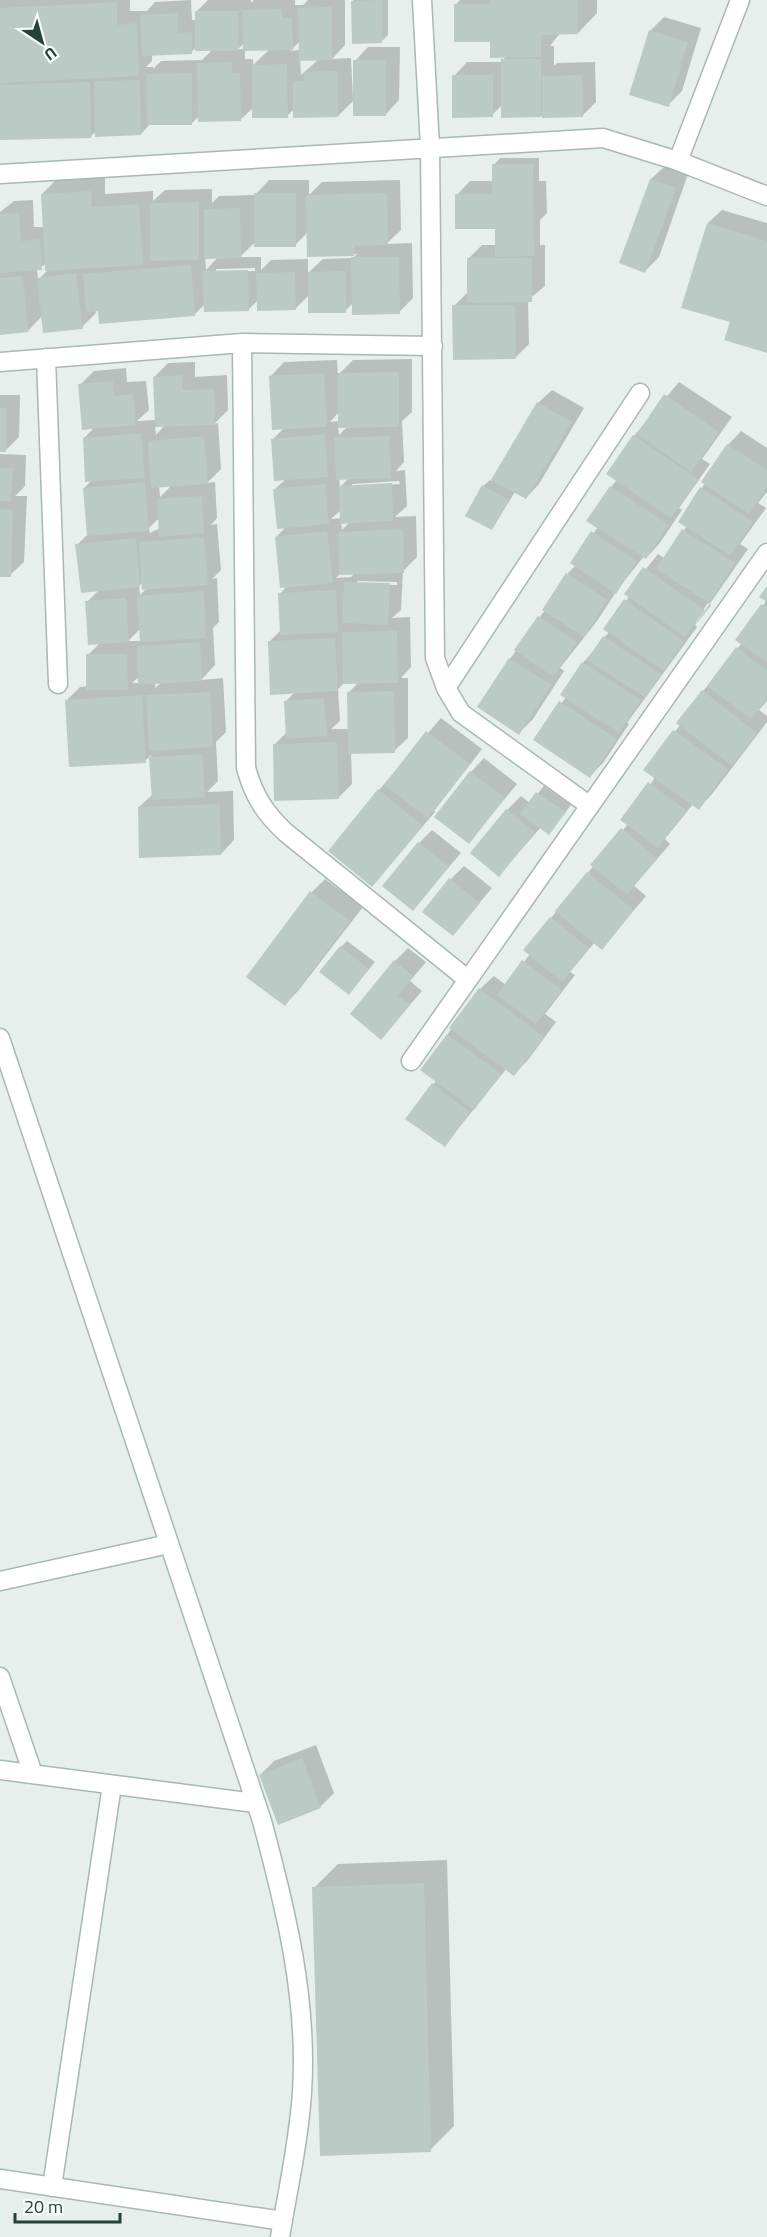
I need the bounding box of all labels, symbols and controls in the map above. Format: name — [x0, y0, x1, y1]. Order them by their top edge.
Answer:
north arrow — [12, 12, 72, 72]
text: U — [40, 41, 62, 67]
scale bar — [15, 2186, 120, 2224]
text: 20 m — [24, 2193, 63, 2220]

